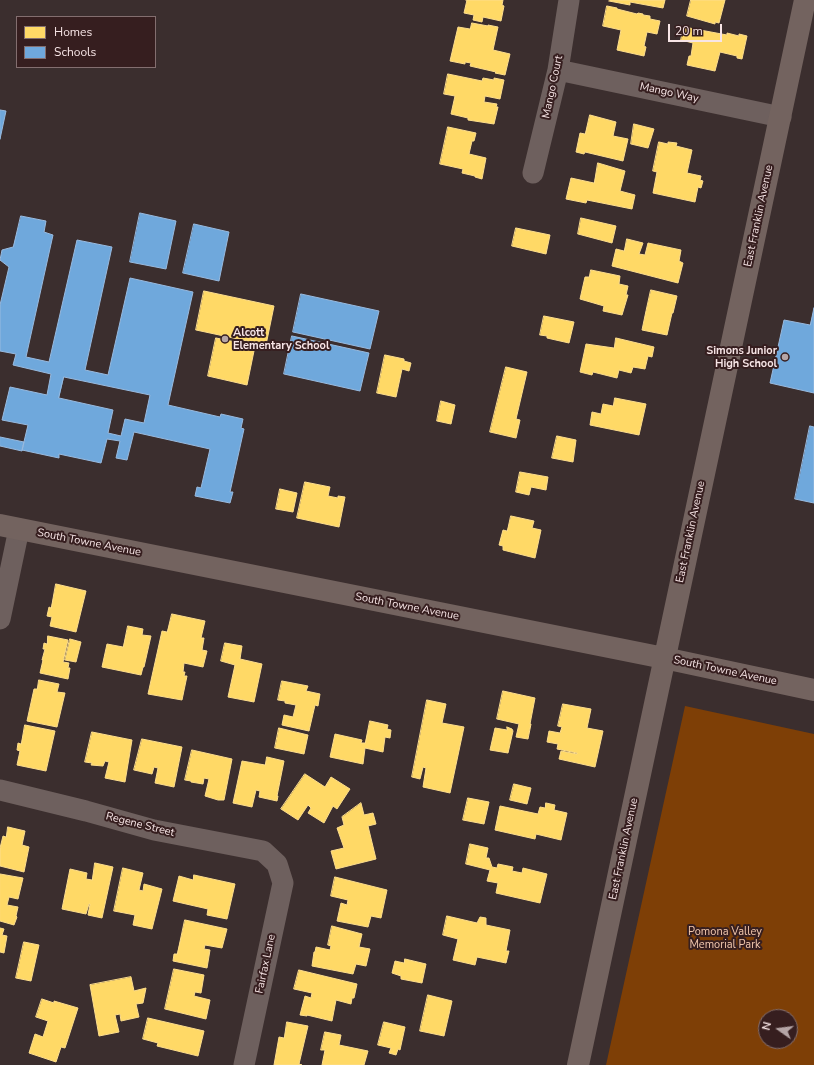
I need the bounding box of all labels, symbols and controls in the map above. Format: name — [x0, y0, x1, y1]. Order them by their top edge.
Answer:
legend — [16, 16, 156, 68]
scale bar — [670, 16, 724, 42]
text: 20 m — [675, 23, 703, 39]
text: Homes — [54, 24, 92, 40]
text: Schools — [54, 44, 96, 60]
street label: Mango Court — [540, 54, 566, 120]
street label: Mango Way — [638, 80, 700, 106]
street label: East Franklin Avenue — [742, 164, 776, 268]
place label: Alcott Elementary School — [233, 326, 329, 352]
marker: Alcott Elementary School — [220, 334, 230, 344]
place label: Simons Junior High School — [706, 344, 777, 370]
marker: Simons Junior High School — [780, 352, 790, 362]
street label: East Franklin Avenue — [674, 480, 708, 584]
street label: South Towne Avenue — [36, 526, 142, 560]
street label: South Towne Avenue — [354, 590, 460, 624]
street label: South Towne Avenue — [672, 654, 778, 688]
street label: East Franklin Avenue — [607, 797, 641, 901]
street label: Regene Street — [104, 810, 176, 840]
park label: Pomona Valley Memorial Park — [688, 925, 762, 951]
street label: Fairfax Lane — [253, 933, 279, 995]
north arrow — [758, 1009, 798, 1049]
text: N — [759, 1020, 775, 1032]

